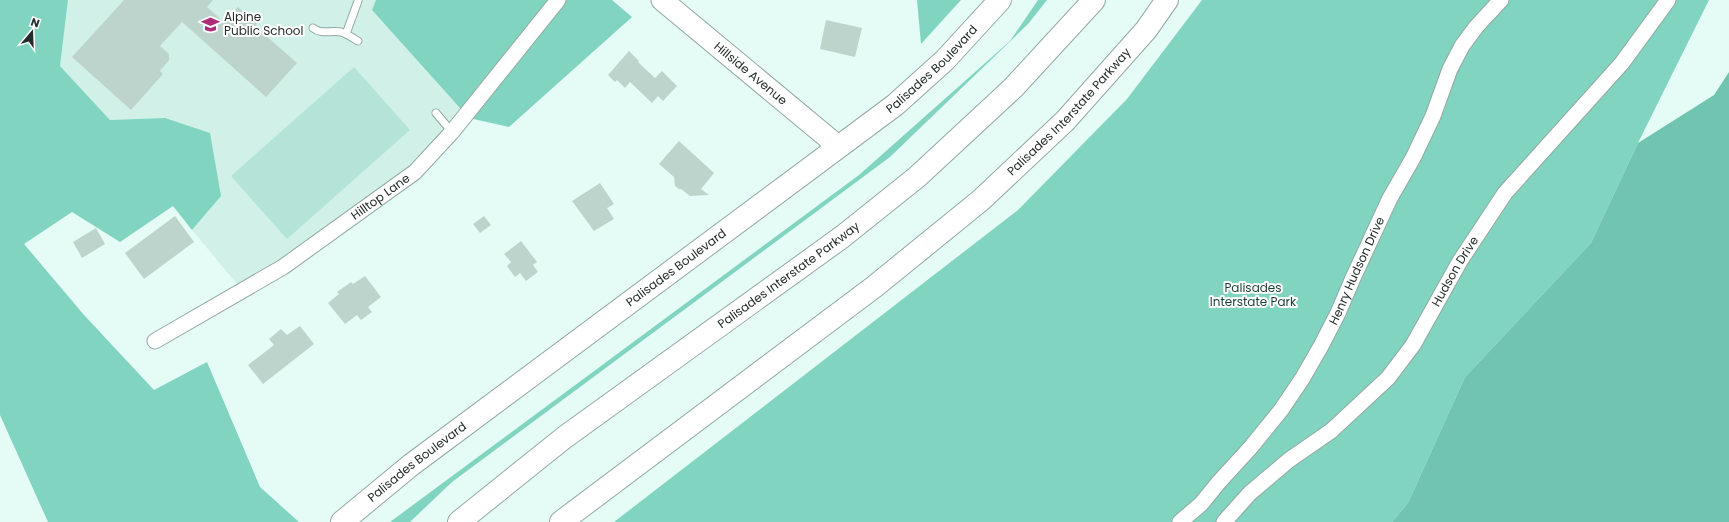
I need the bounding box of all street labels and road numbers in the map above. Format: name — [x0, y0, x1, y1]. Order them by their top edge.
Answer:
street label: Palisades Boulevard — [882, 21, 981, 117]
street label: Hillside Avenue — [711, 38, 791, 108]
street label: Palisades Interstate Parkway — [1003, 44, 1134, 179]
street label: Hilltop Lane — [347, 169, 413, 223]
street label: Henry Hudson Drive — [1324, 214, 1388, 328]
street label: Palisades Interstate Parkway — [714, 217, 863, 332]
street label: Palisades Boulevard — [622, 224, 730, 310]
street label: Hudson Drive — [1427, 233, 1482, 310]
street label: Palisades Boulevard — [364, 418, 470, 506]

